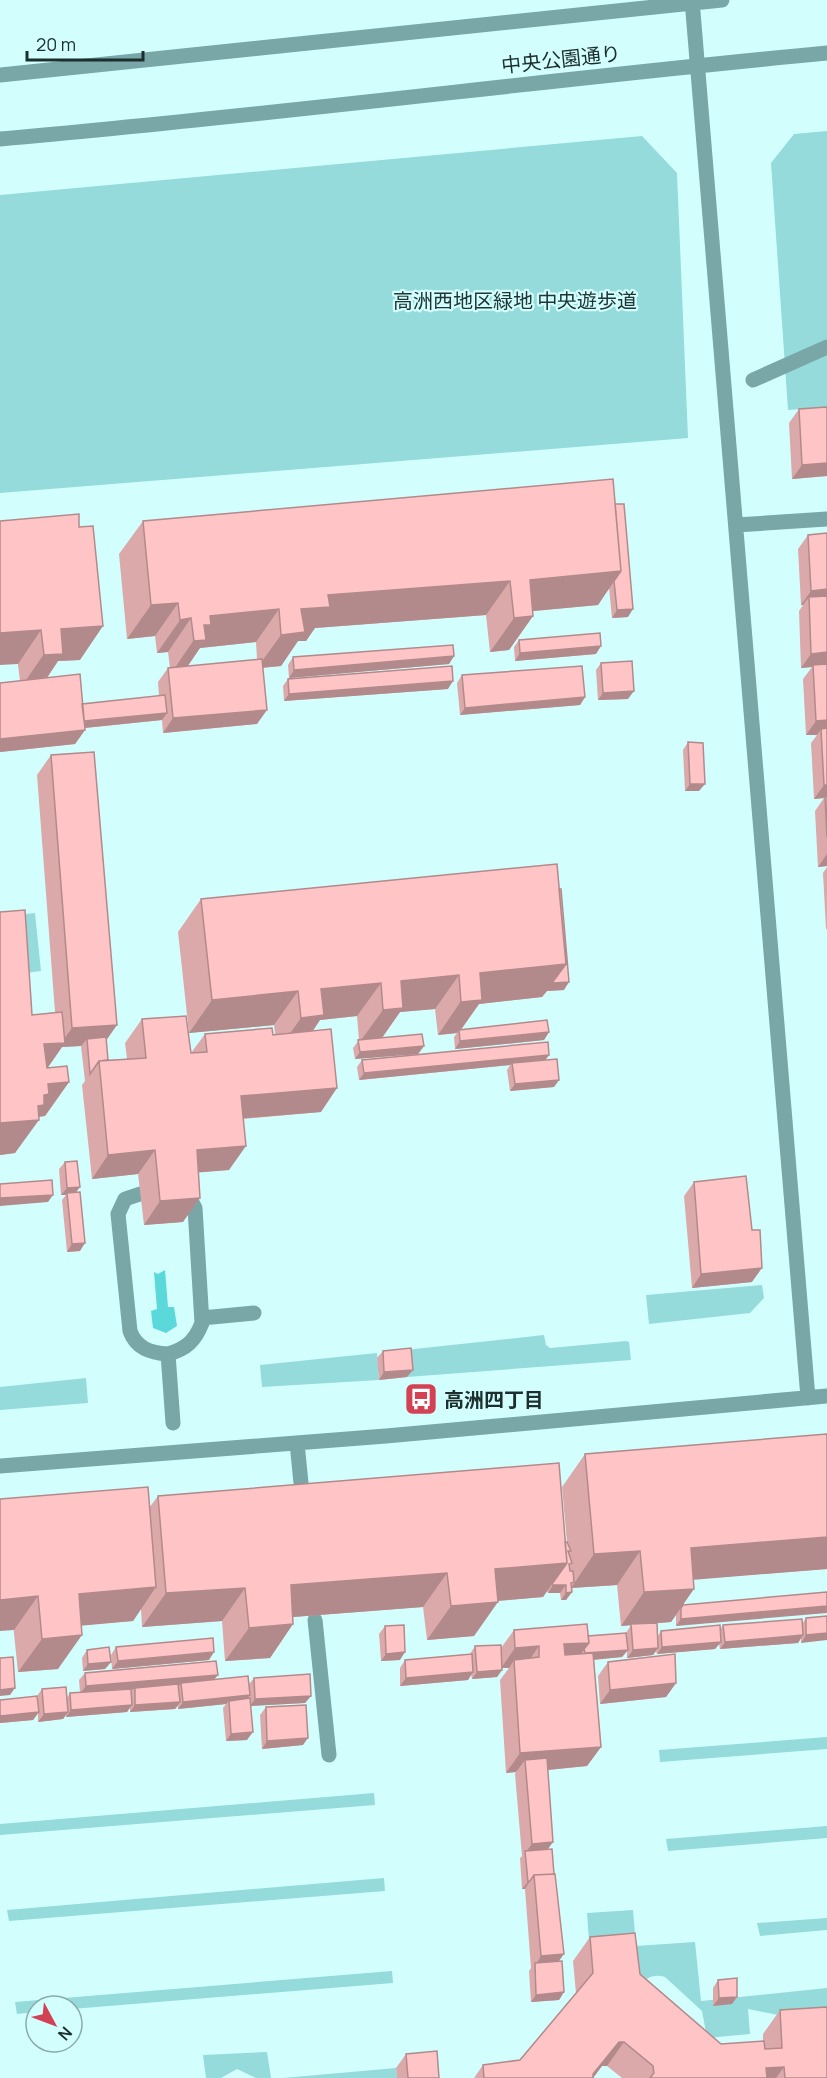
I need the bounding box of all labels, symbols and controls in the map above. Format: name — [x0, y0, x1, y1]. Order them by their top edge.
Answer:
scale bar — [27, 24, 142, 62]
text: 20 m — [36, 32, 76, 56]
street label: 中央公園通り — [500, 39, 622, 79]
park label: 高洲西地区緑地 中央遊歩道 — [393, 287, 637, 314]
bus stop icon: 高洲四丁目 — [403, 1381, 439, 1417]
place label: 高洲四丁目 — [444, 1386, 544, 1413]
north arrow — [24, 1994, 84, 2054]
text: N — [53, 2022, 77, 2045]

